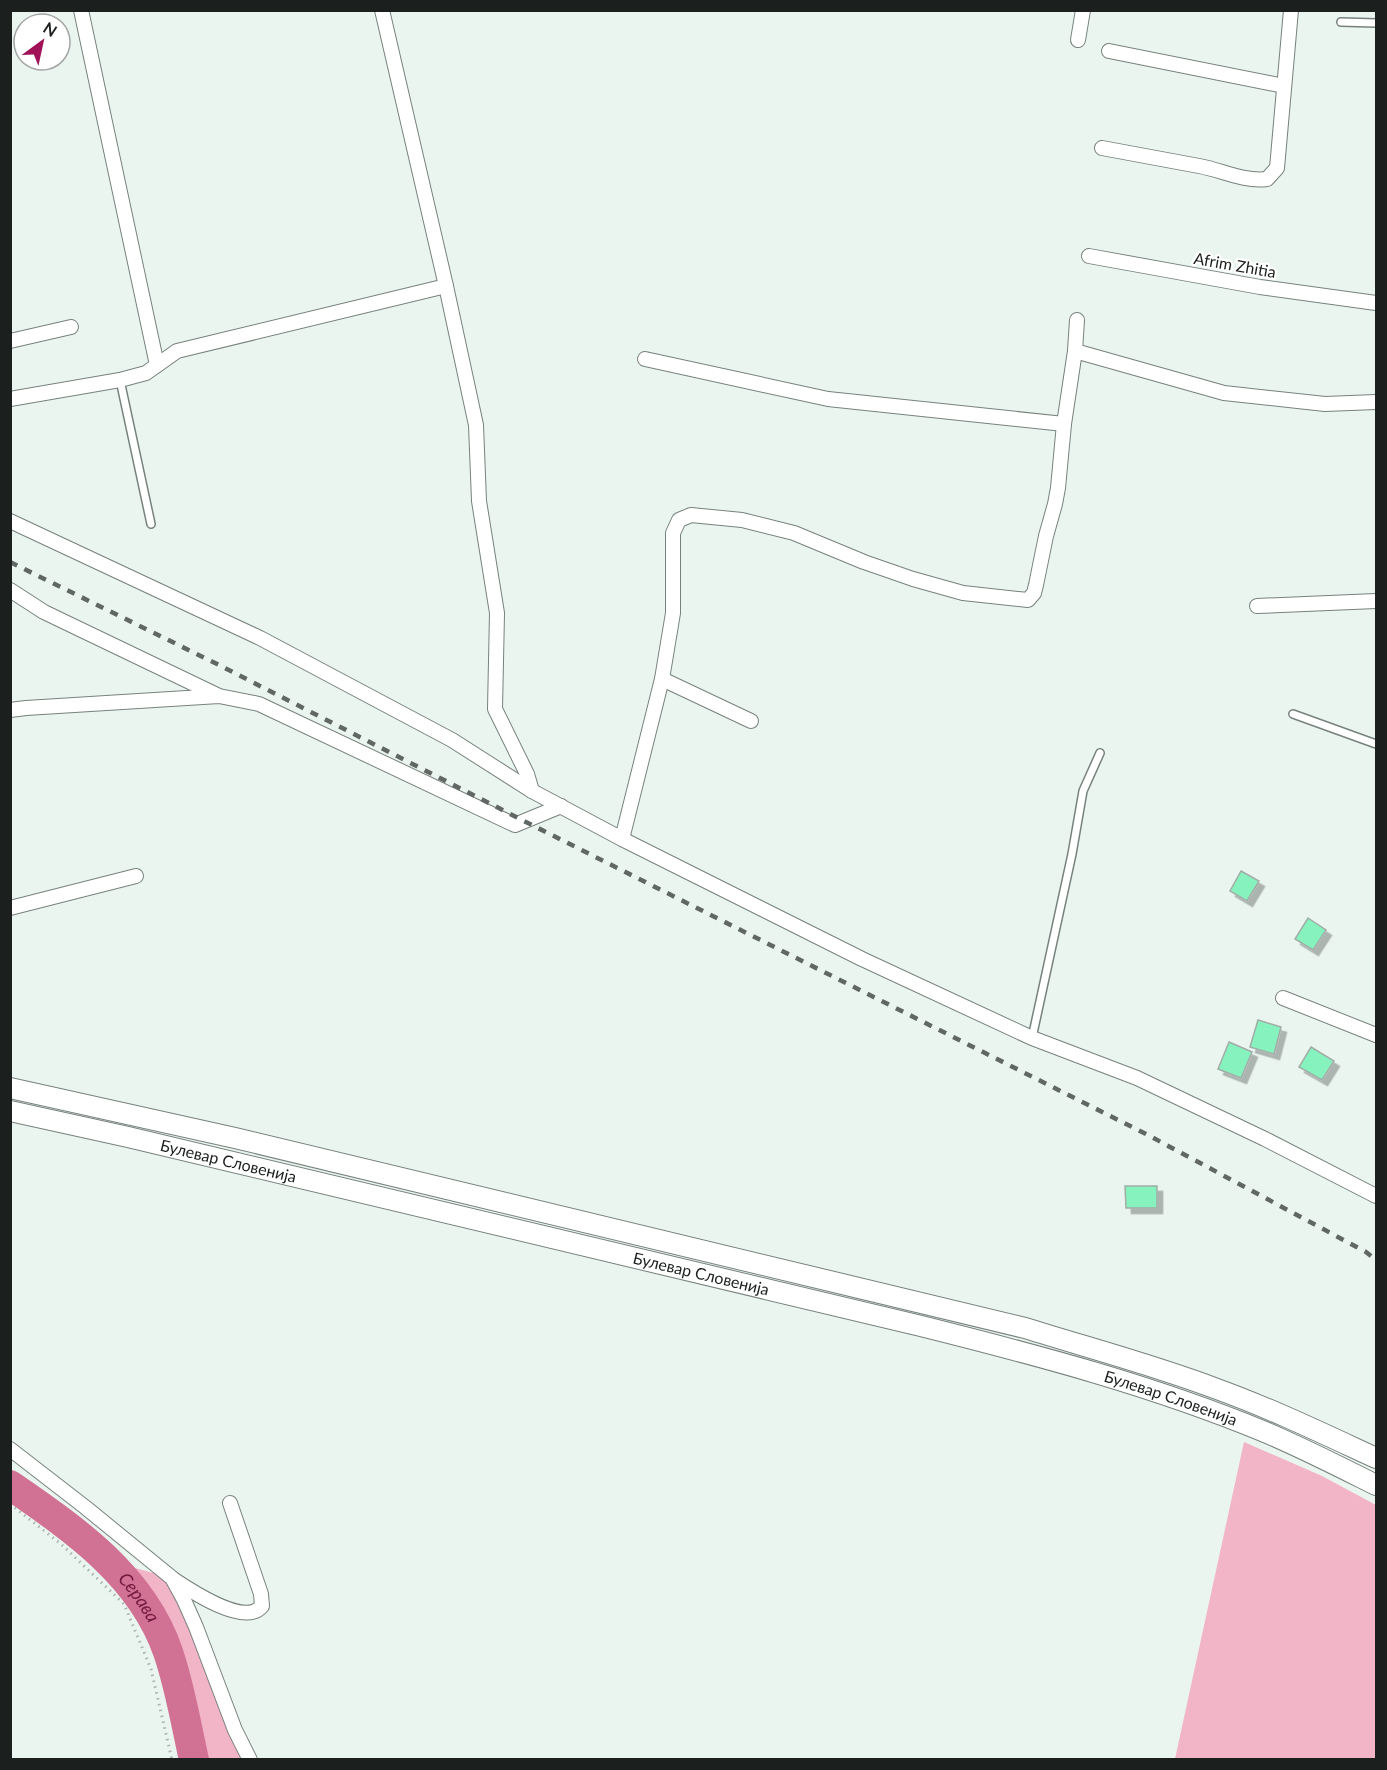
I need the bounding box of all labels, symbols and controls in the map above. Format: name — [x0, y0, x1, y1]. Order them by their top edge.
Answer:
north arrow — [12, 12, 72, 72]
text: N — [40, 18, 61, 40]
street label: Afrim Zhitia — [1192, 248, 1278, 281]
street label: Булевар Словенија — [158, 1135, 299, 1186]
street label: Булевар Словенија — [631, 1248, 771, 1299]
street label: Булевар Словенија — [1102, 1366, 1240, 1429]
water label: Серава — [114, 1567, 165, 1626]

